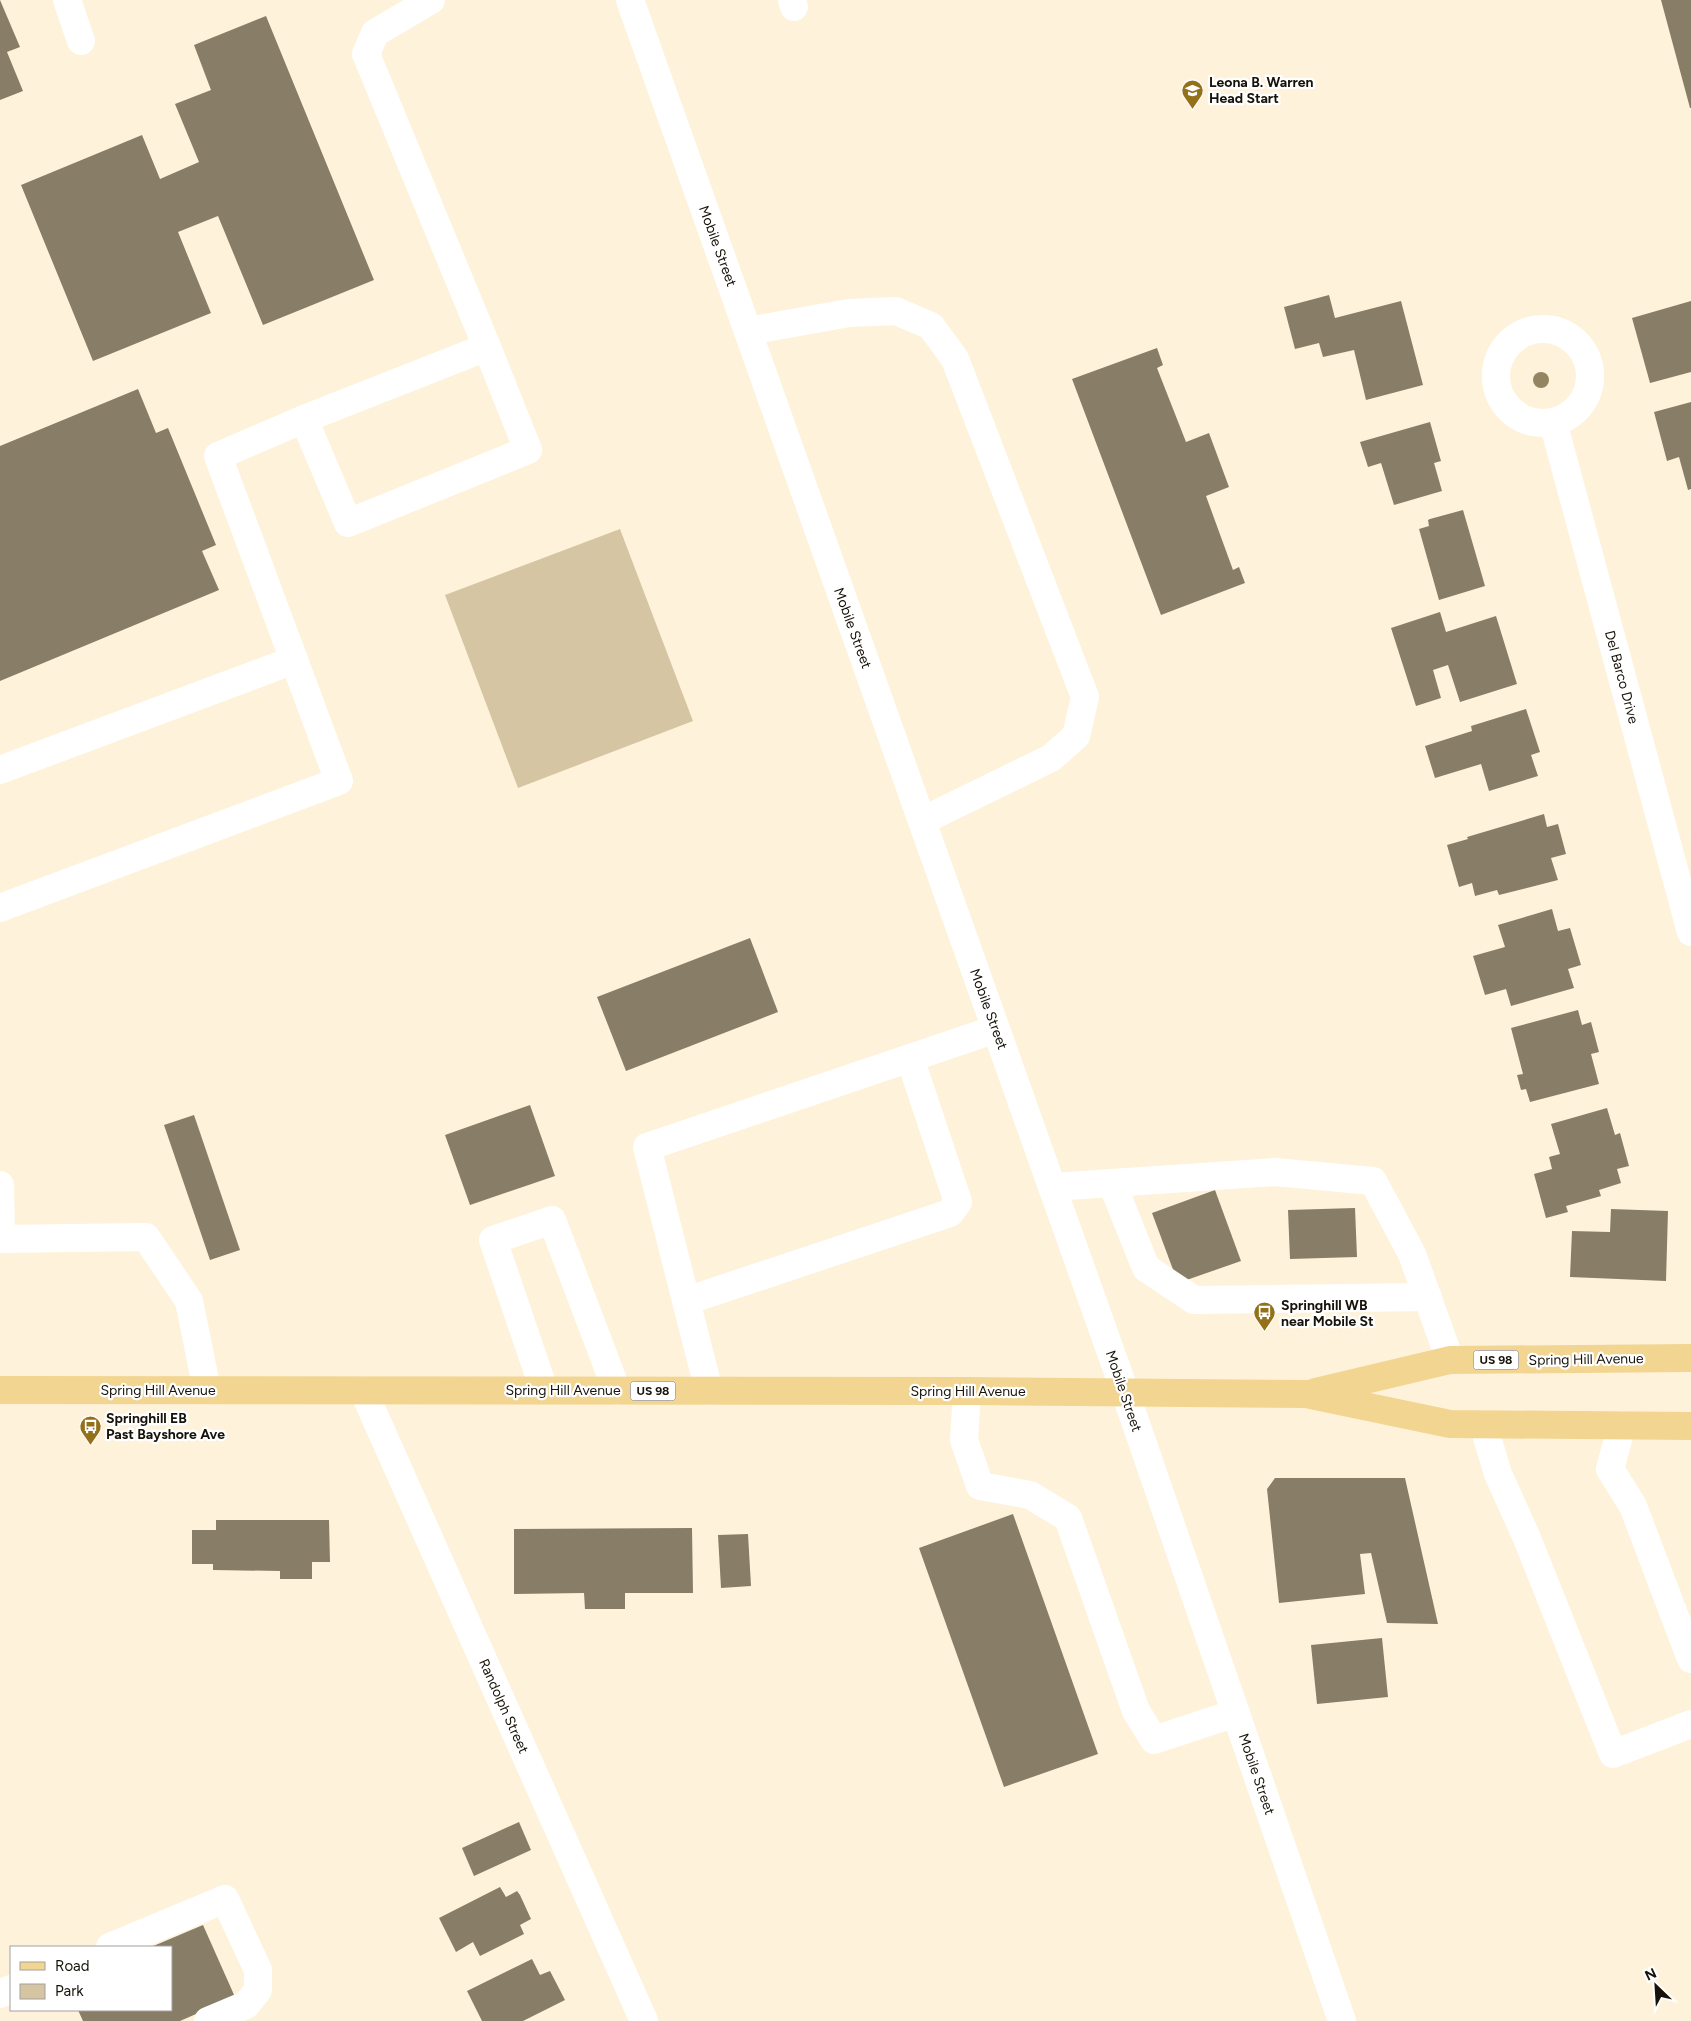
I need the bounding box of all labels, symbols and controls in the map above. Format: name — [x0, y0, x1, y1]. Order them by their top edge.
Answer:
place label: Leona B. Warren Head Start — [1209, 74, 1314, 107]
school or university icon: Leona B. Warren Head Start — [1181, 78, 1205, 109]
street label: Mobile Street — [695, 203, 740, 289]
street label: Mobile Street — [830, 585, 875, 671]
street label: Del Barco Drive — [1601, 629, 1642, 726]
street label: Mobile Street — [966, 966, 1011, 1052]
place label: Springhill WB near Mobile St — [1281, 1297, 1374, 1330]
bus stop icon: Springhill WB near Mobile St — [1253, 1301, 1277, 1332]
street label: Mobile Street — [1102, 1348, 1145, 1434]
road number: US 98 — [1474, 1350, 1518, 1370]
street label: Spring Hill Avenue — [1528, 1350, 1644, 1369]
street label: Spring Hill Avenue — [100, 1382, 216, 1399]
street label: Spring Hill Avenue — [505, 1382, 621, 1399]
road number: US 98 — [630, 1382, 676, 1400]
street label: Spring Hill Avenue — [910, 1383, 1026, 1400]
place label: Springhill EB Past Bayshore Ave — [106, 1410, 225, 1443]
bus stop icon: Springhill EB Past Bayshore Ave — [78, 1414, 102, 1445]
street label: Randolph Street — [475, 1656, 532, 1756]
street label: Mobile Street — [1235, 1731, 1278, 1817]
legend — [10, 1946, 172, 2011]
text: Road — [55, 1957, 90, 1975]
north arrow — [1631, 1961, 1681, 2011]
text: N — [1642, 1965, 1659, 1985]
text: Park — [55, 1982, 84, 2000]

